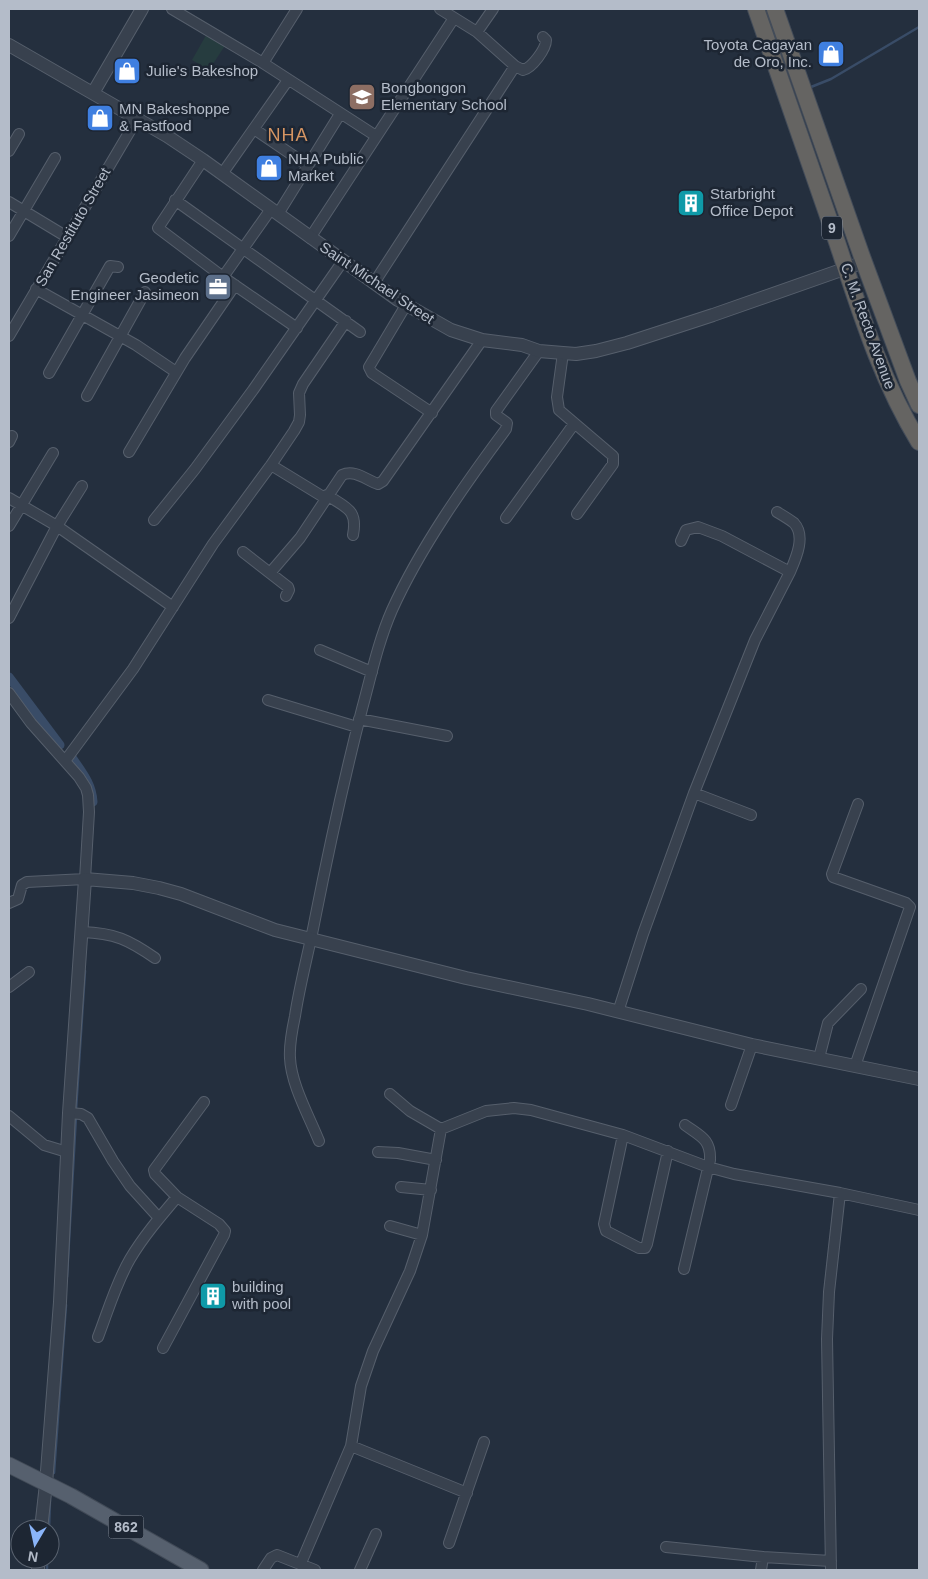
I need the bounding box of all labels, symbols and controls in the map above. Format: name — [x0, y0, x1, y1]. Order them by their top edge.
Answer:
place label: Toyota Cagayan de Oro, Inc. — [704, 36, 812, 70]
shop icon: Toyota Cagayan de Oro, Inc. — [816, 39, 846, 69]
shop icon: Julie's Bakeshop — [112, 56, 142, 86]
place label: Julie's Bakeshop — [146, 62, 258, 79]
place label: Bongbongon Elementary School — [381, 79, 507, 113]
school or university icon: Bongbongon Elementary School — [347, 82, 377, 112]
place label: MN Bakeshoppe & Fastfood — [119, 100, 230, 134]
shop icon: MN Bakeshoppe & Fastfood — [85, 103, 115, 133]
district label: NHA — [267, 125, 309, 145]
place label: NHA Public Market — [288, 150, 364, 184]
shop icon: NHA Public Market — [254, 153, 284, 183]
street label: San Restituto Street — [32, 164, 114, 289]
place label: Starbright Office Depot — [710, 185, 794, 219]
building icon: Starbright Office Depot — [676, 188, 706, 218]
road number: 9 — [822, 217, 842, 240]
street label: Saint Michael Street — [317, 238, 438, 328]
street label: C. M. Recto Avenue — [838, 260, 899, 391]
place label: Geodetic Engineer Jasimeon — [71, 269, 199, 303]
office icon: Geodetic Engineer Jasimeon — [203, 272, 233, 302]
place label: building with pool — [231, 1278, 291, 1312]
building icon: building with pool — [198, 1281, 228, 1311]
road number: 862 — [108, 1515, 144, 1538]
north arrow — [10, 1519, 60, 1569]
text: N — [27, 1548, 39, 1566]

